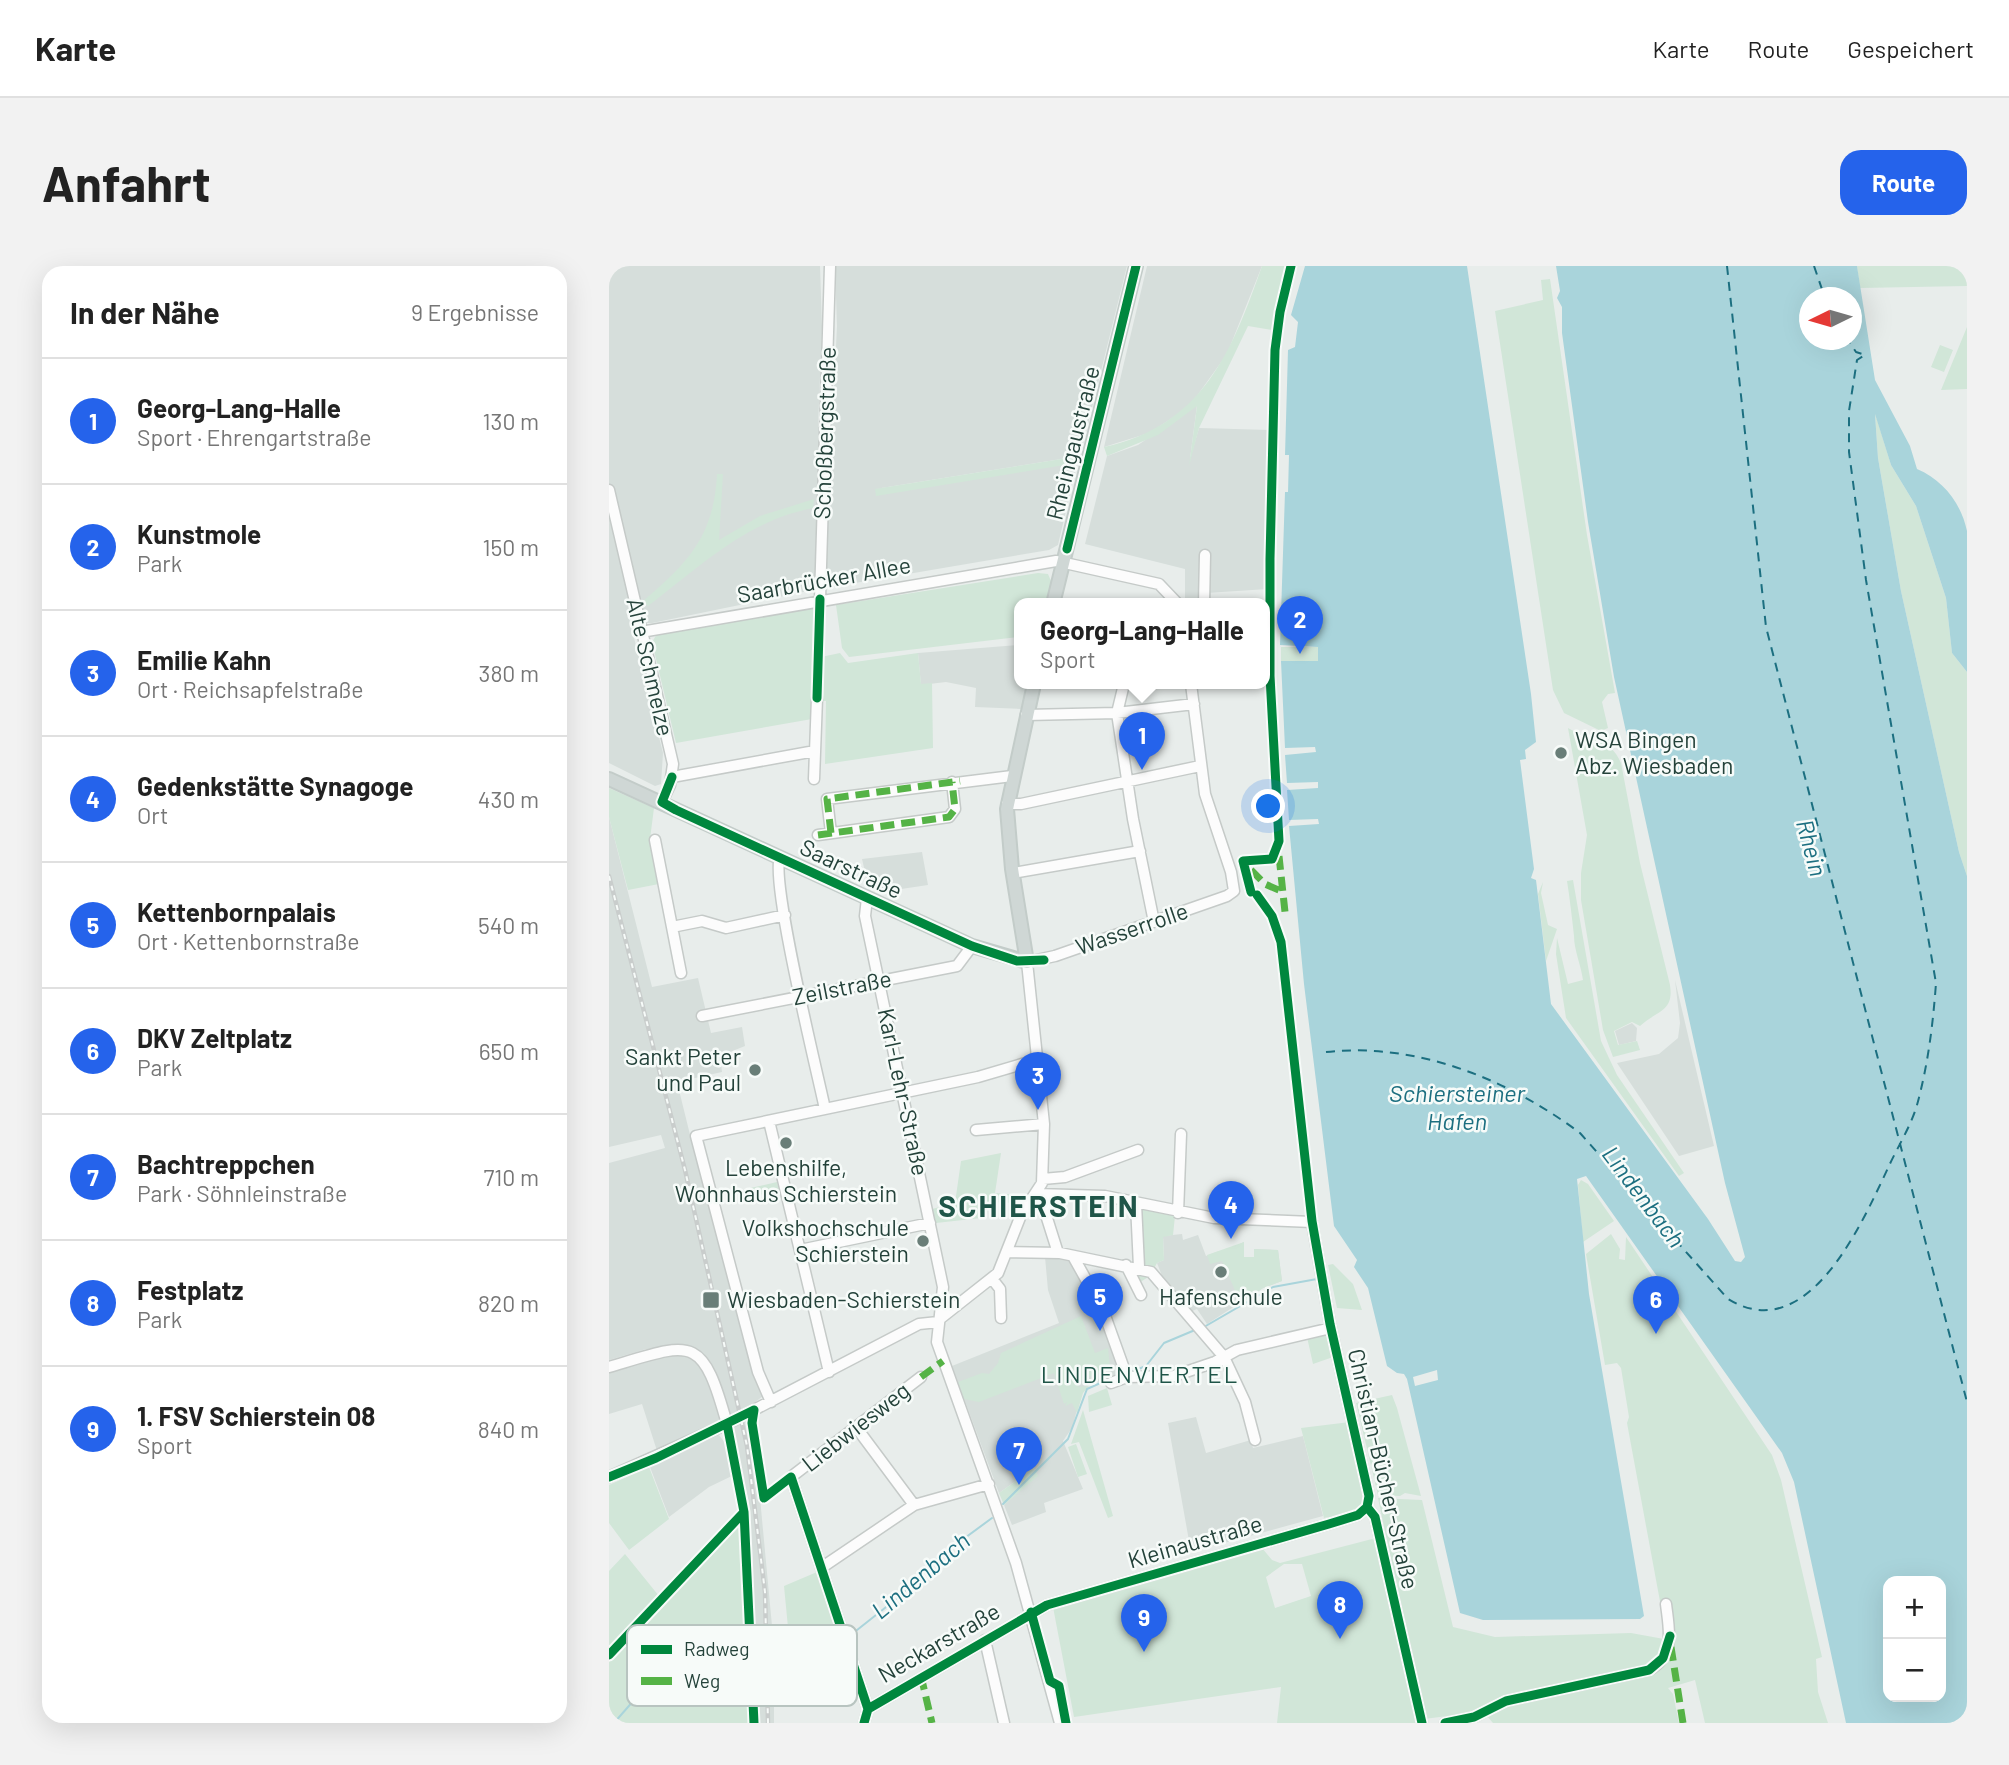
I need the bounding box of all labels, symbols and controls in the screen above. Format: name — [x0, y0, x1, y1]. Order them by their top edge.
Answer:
text: Karte — [35, 28, 116, 68]
text: Karte — [1652, 34, 1710, 63]
text: Route — [1748, 34, 1809, 63]
text: Gespeichert — [1847, 34, 1974, 63]
button: Route — [1840, 150, 1967, 215]
text: Anfahrt — [42, 153, 211, 212]
north arrow — [1799, 287, 1862, 350]
text: In der Nähe — [70, 294, 220, 330]
text: 9 Ergebnisse — [411, 298, 539, 326]
street label: Schoßbergstraße — [807, 346, 841, 520]
street label: Rheingaustraße — [1039, 363, 1105, 523]
text: Georg-Lang-Halle — [137, 392, 341, 423]
text: 1 — [89, 407, 97, 435]
text: 130 m — [482, 407, 539, 435]
text: Sport · Ehrengartstraße — [137, 423, 372, 451]
text: Kunstmole — [137, 518, 261, 549]
text: 2 — [87, 533, 99, 561]
text: 150 m — [483, 533, 539, 561]
text: Park — [137, 549, 182, 577]
street label: Saarbrücker Allee — [735, 550, 913, 608]
street label: Alte Schmelze — [621, 595, 680, 739]
pin: 2 — [1277, 596, 1323, 654]
popup — [1014, 598, 1270, 689]
text: Georg-Lang-Halle — [1040, 614, 1244, 645]
text: Emilie Kahn — [137, 644, 271, 675]
text: Sport — [1040, 645, 1096, 673]
text: 3 — [87, 659, 99, 687]
text: 380 m — [479, 659, 539, 687]
text: Ort · Reichsapfelstraße — [137, 675, 364, 703]
pin: 1 — [1119, 712, 1165, 770]
place label: WSA Bingen Abz. Wiesbaden — [1575, 725, 1733, 779]
marker: WSA Bingen Abz. Wiesbaden — [1553, 745, 1569, 761]
text: Gedenkstätte Synagoge — [137, 770, 413, 801]
text: 4 — [86, 785, 100, 813]
text: 430 m — [478, 785, 539, 813]
your location — [1251, 789, 1285, 823]
text: Ort — [137, 801, 168, 829]
water label: Rhein — [1791, 816, 1834, 879]
street label: Saarstraße — [796, 832, 907, 904]
text: Kettenbornpalais — [137, 896, 336, 927]
street label: Wasserrolle — [1072, 896, 1191, 960]
text: 5 — [87, 911, 99, 939]
text: 540 m — [478, 911, 539, 939]
text: Ort · Kettenbornstraße — [137, 927, 360, 955]
street label: Zeilstraße — [790, 964, 894, 1010]
street label: Karl-Lehr-Straße — [873, 1005, 935, 1178]
text: DKV Zeltplatz — [137, 1022, 292, 1053]
text: 6 — [87, 1037, 99, 1065]
text: 650 m — [479, 1037, 539, 1065]
place label: Sankt Peter und Paul — [625, 1042, 742, 1096]
pin: 3 — [1015, 1052, 1061, 1110]
text: Park — [137, 1053, 182, 1081]
marker: Sankt Peter und Paul — [747, 1062, 763, 1078]
water label: Schiersteiner Hafen — [1389, 1078, 1526, 1135]
marker: Lebenshilfe, Wohnhaus Schierstein — [778, 1135, 794, 1151]
water label: Lindenbach — [1597, 1140, 1692, 1252]
text: Bachtreppchen — [137, 1148, 315, 1179]
place label: Lebenshilfe, Wohnhaus Schierstein — [675, 1153, 897, 1207]
text: 7 — [87, 1163, 99, 1191]
text: 710 m — [483, 1163, 539, 1191]
text: Park · Söhnleinstraße — [137, 1179, 347, 1207]
pin: 4 — [1208, 1181, 1254, 1239]
district label: SCHIERSTEIN — [938, 1187, 1140, 1223]
place label: Volkshochschule Schierstein — [742, 1213, 909, 1267]
marker: Volkshochschule Schierstein — [915, 1233, 931, 1249]
marker: Hafenschule — [1213, 1264, 1229, 1280]
pin: 5 — [1077, 1273, 1123, 1331]
text: Festplatz — [137, 1274, 243, 1305]
pin: 6 — [1633, 1276, 1679, 1334]
place label: Hafenschule — [1159, 1282, 1283, 1310]
place label: Wiesbaden-Schierstein — [727, 1285, 960, 1313]
text: 8 — [87, 1289, 99, 1317]
text: 820 m — [478, 1289, 539, 1317]
marker: Wiesbaden-Schierstein — [701, 1290, 721, 1310]
text: Park — [137, 1305, 182, 1333]
street label: Christian-Bücher-Straße — [1343, 1346, 1425, 1592]
district label: LINDENVIERTEL — [1041, 1359, 1239, 1388]
street label: Liebwiesweg — [796, 1375, 915, 1477]
text: 1. FSV Schierstein 08 — [137, 1400, 375, 1431]
text: 9 — [87, 1415, 99, 1443]
text: 840 m — [478, 1415, 539, 1443]
pin: 7 — [996, 1427, 1042, 1485]
text: Sport — [137, 1431, 193, 1459]
street label: Kleinaustraße — [1124, 1508, 1265, 1574]
water label: Lindenbach — [865, 1525, 975, 1624]
map controls — [1883, 1576, 1946, 1702]
button: + — [1883, 1576, 1946, 1639]
pin: 8 — [1317, 1581, 1363, 1639]
pin: 9 — [1121, 1594, 1167, 1652]
street label: Neckarstraße — [873, 1596, 1004, 1688]
legend — [627, 1625, 857, 1706]
text: Radweg — [684, 1637, 749, 1660]
button: − — [1883, 1639, 1946, 1702]
text: Weg — [684, 1669, 720, 1692]

